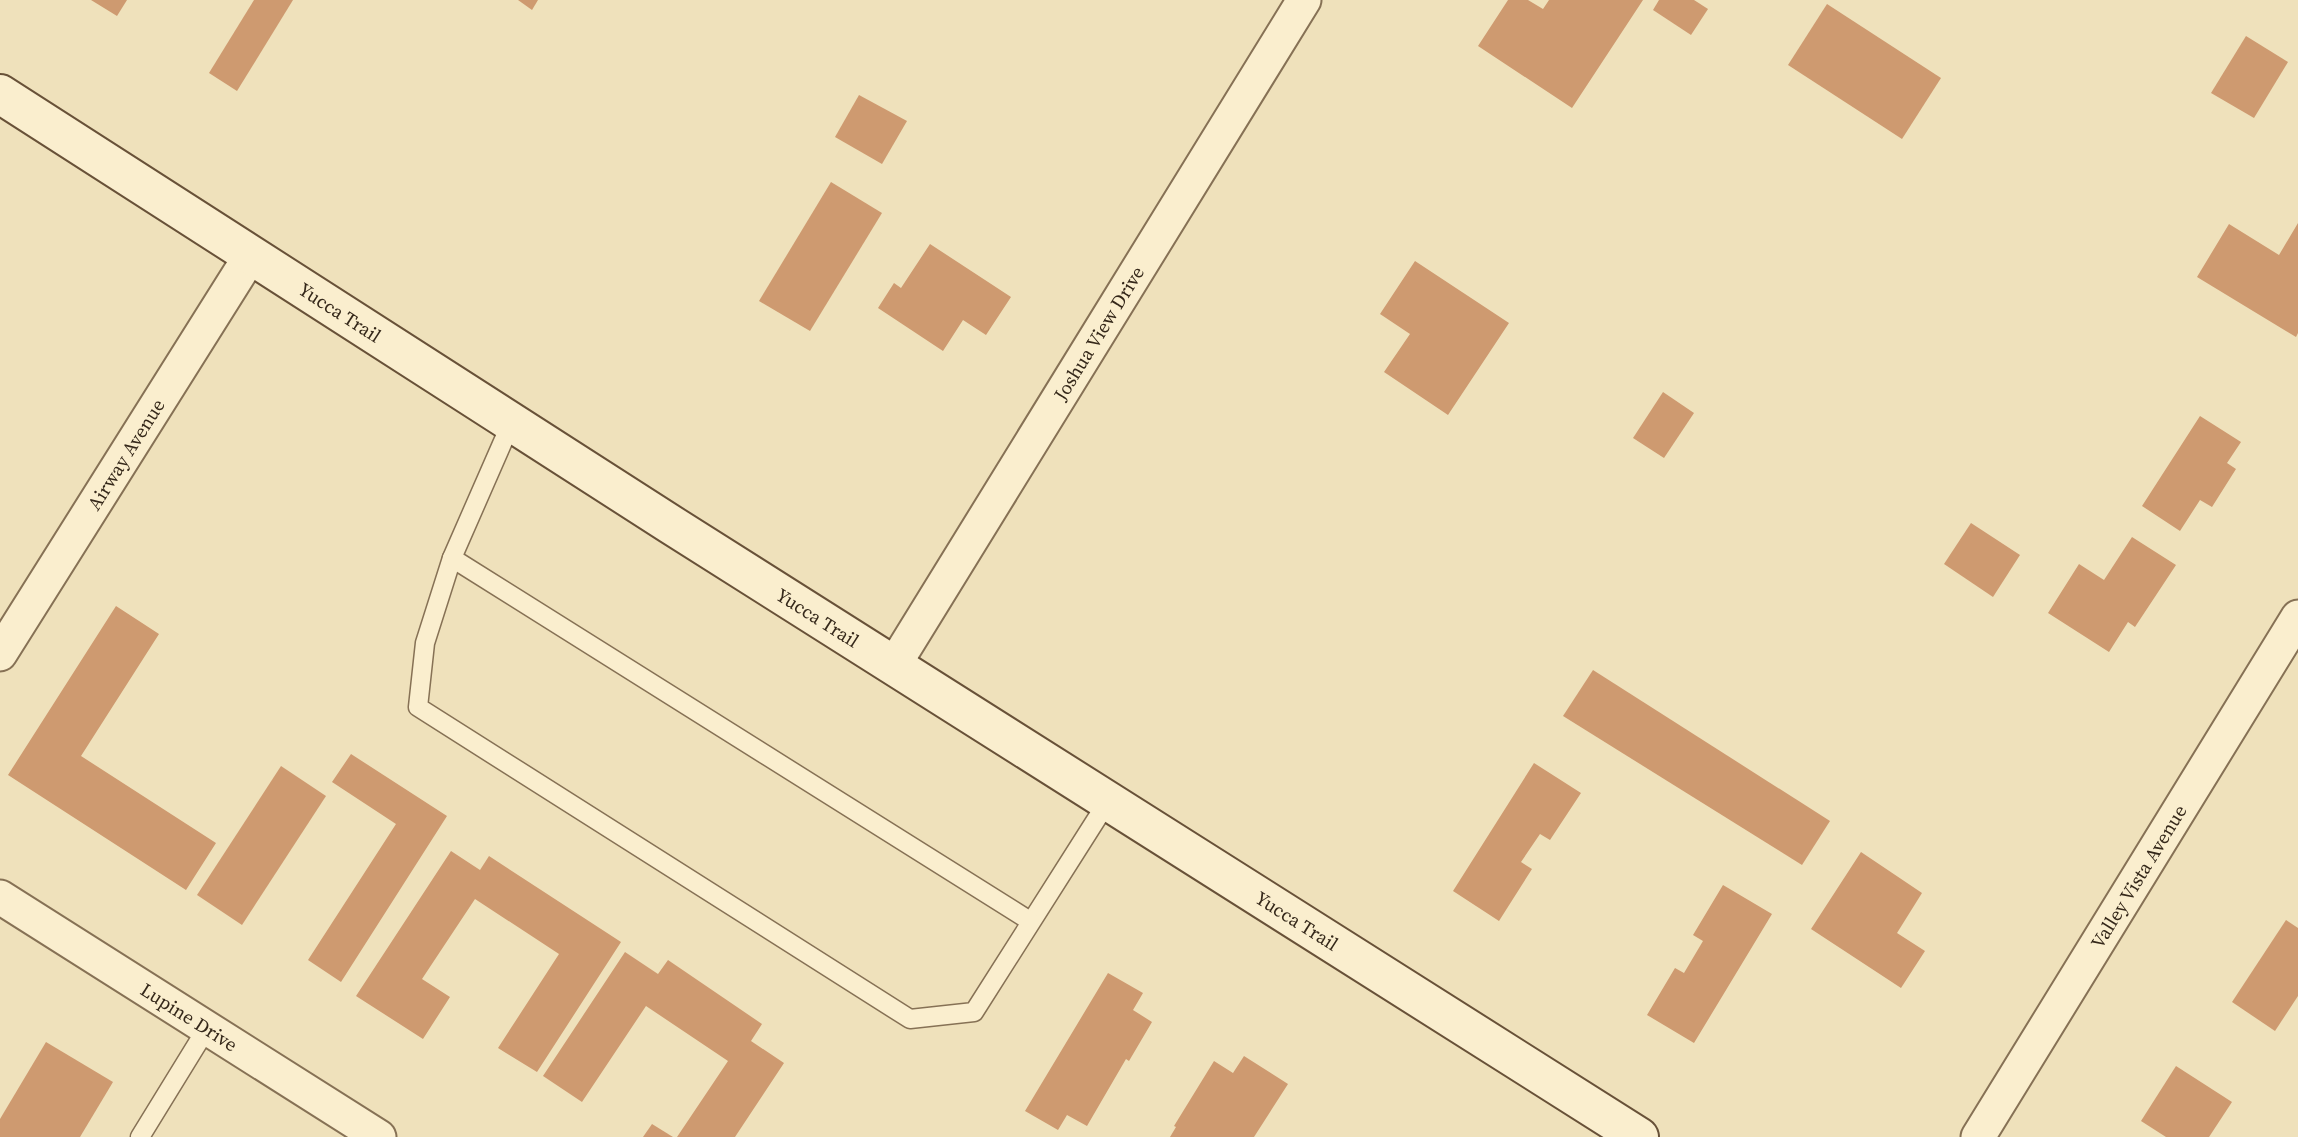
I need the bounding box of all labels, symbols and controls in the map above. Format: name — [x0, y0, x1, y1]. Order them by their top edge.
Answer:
street label: Joshua View Drive — [1047, 261, 1150, 406]
street label: Yucca Trail — [294, 276, 387, 349]
street label: Airway Avenue — [81, 394, 170, 515]
street label: Yucca Trail — [771, 582, 865, 654]
street label: Valley Vista Avenue — [2084, 800, 2193, 953]
street label: Yucca Trail — [1251, 885, 1344, 957]
street label: Lupine Drive — [136, 976, 243, 1057]

